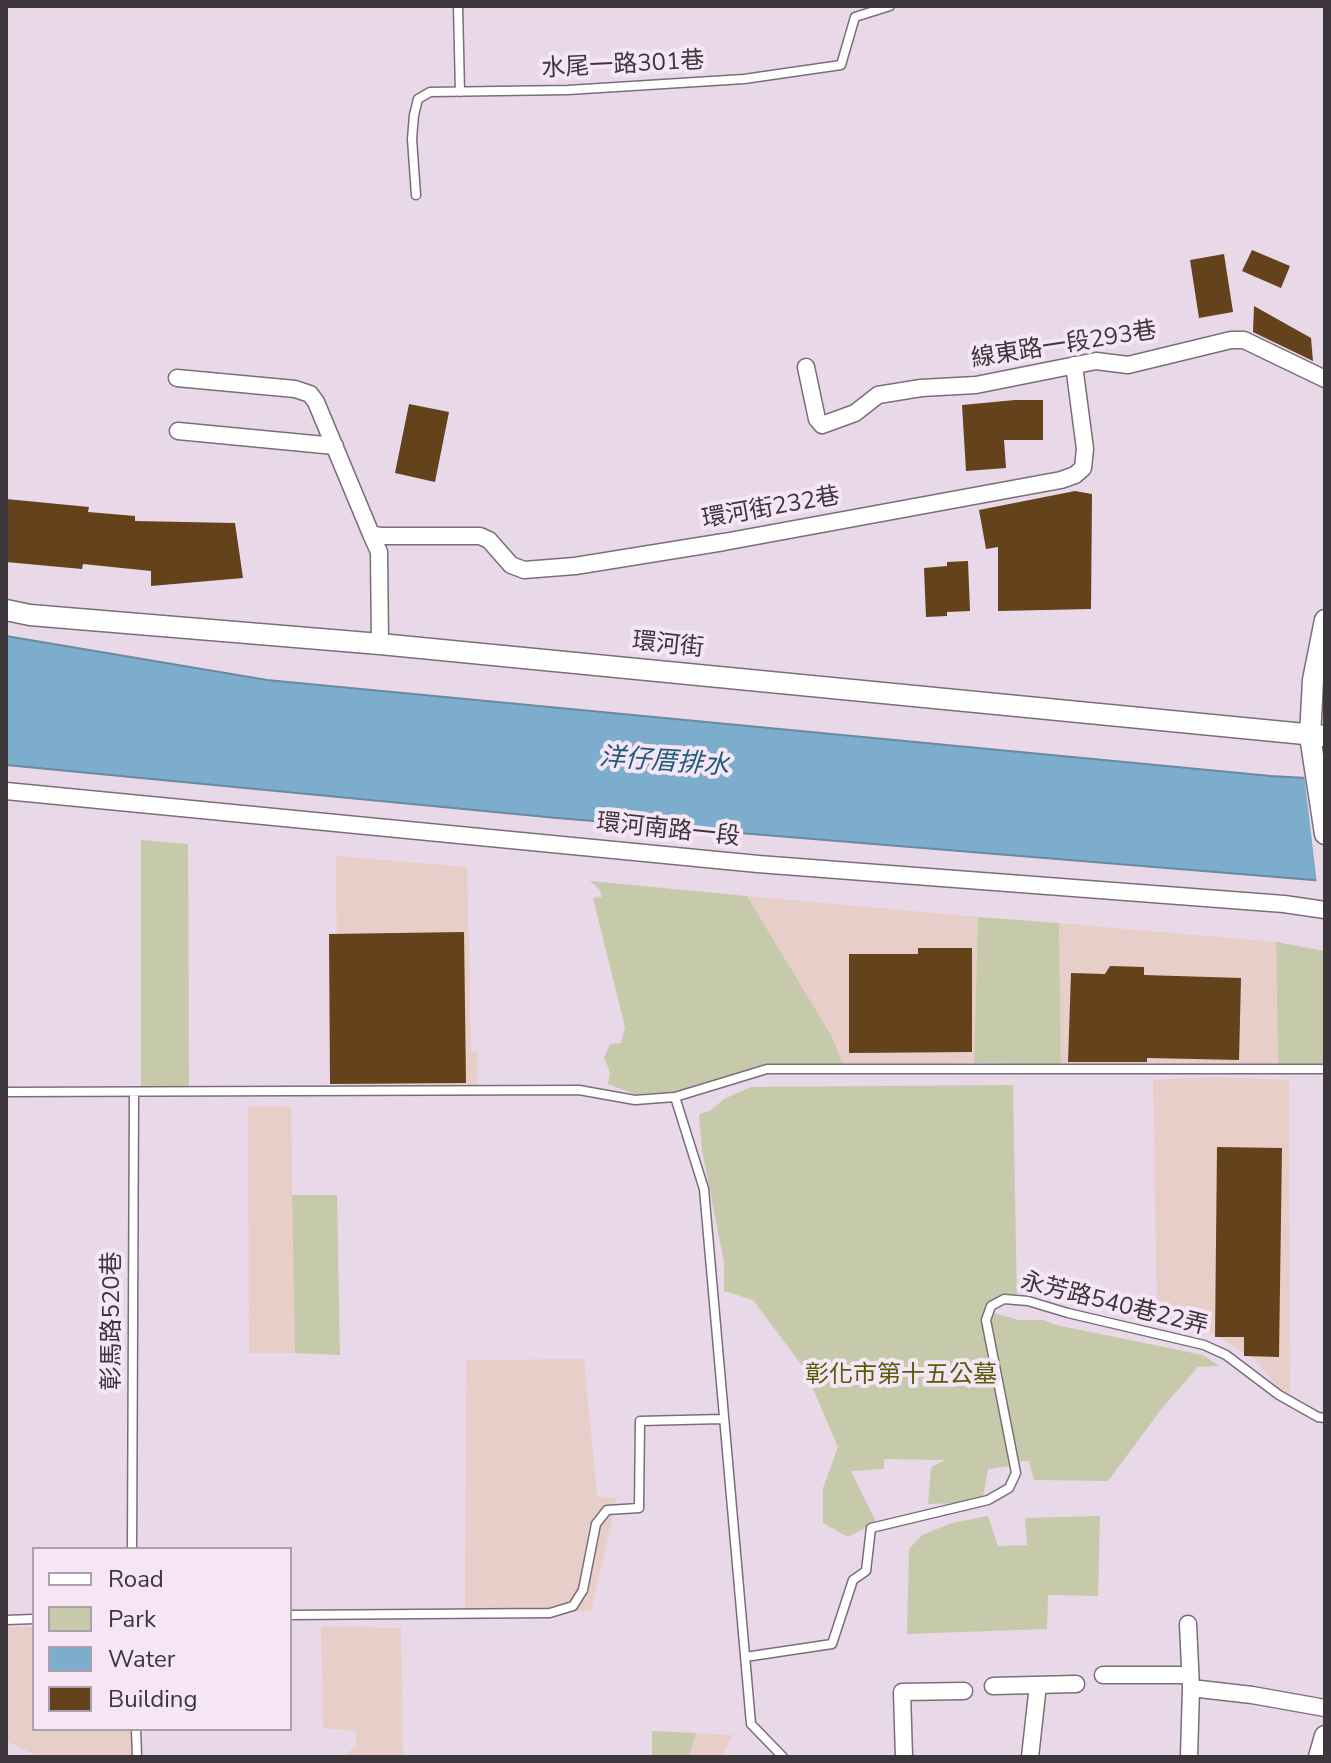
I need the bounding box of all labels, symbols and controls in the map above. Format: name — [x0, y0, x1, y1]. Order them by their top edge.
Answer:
street label: 水尾一路301巷 — [541, 47, 705, 85]
street label: 線東路一段293巷 — [969, 317, 1159, 375]
street label: 環河街232巷 — [700, 483, 842, 535]
street label: 環河街 — [631, 628, 705, 664]
water label: 洋仔厝排水 — [598, 743, 730, 783]
street label: 環河南路一段 — [595, 809, 741, 853]
street label: 彰馬路520巷 — [99, 1251, 127, 1391]
street label: 永芳路540巷22弄 — [1017, 1268, 1211, 1342]
park label: 彰化市第十五公墓 — [805, 1362, 997, 1390]
legend — [32, 1547, 292, 1731]
text: Road — [108, 1563, 164, 1595]
text: Park — [108, 1603, 156, 1635]
text: Water — [108, 1643, 175, 1675]
text: Building — [108, 1683, 198, 1715]

